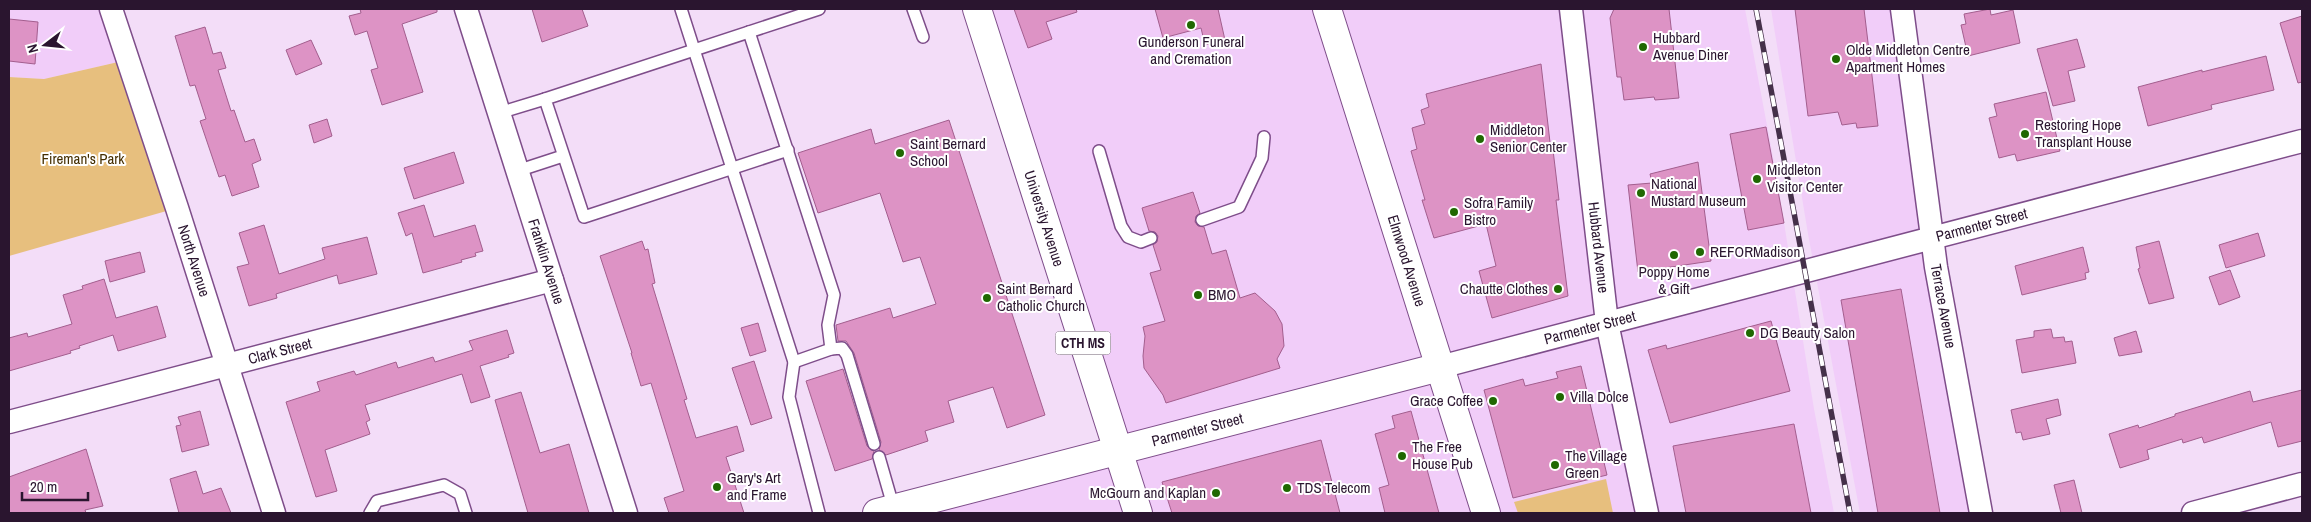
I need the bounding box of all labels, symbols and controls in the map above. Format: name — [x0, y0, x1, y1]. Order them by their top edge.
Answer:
marker: Gunderson Funeral and Cremation — [1185, 19, 1197, 31]
north arrow — [20, 20, 70, 70]
place label: Hubbard Avenue Diner — [1652, 27, 1728, 65]
place label: Gunderson Funeral and Cremation — [1138, 31, 1244, 69]
place label: Olde Middleton Centre Apartment Homes — [1845, 39, 1970, 77]
marker: Hubbard Avenue Diner — [1637, 41, 1649, 53]
text: N — [23, 42, 42, 55]
marker: Olde Middleton Centre Apartment Homes — [1830, 53, 1842, 65]
place label: Restoring Hope Transplant House — [2035, 114, 2132, 152]
place label: Middleton Senior Center — [1490, 119, 1567, 157]
marker: Restoring Hope Transplant House — [2019, 128, 2031, 140]
place label: Saint Bernard School — [910, 133, 986, 171]
marker: Middleton Senior Center — [1474, 133, 1486, 145]
marker: Saint Bernard School — [894, 147, 906, 159]
park label: Fireman's Park — [41, 148, 125, 169]
place label: Middleton Visitor Center — [1767, 159, 1843, 197]
street label: University Avenue — [1019, 168, 1070, 269]
place label: National Mustard Museum — [1651, 173, 1746, 211]
marker: Middleton Visitor Center — [1751, 173, 1763, 185]
marker: National Mustard Museum — [1635, 187, 1647, 199]
place label: Sofra Family Bistro — [1464, 192, 1534, 230]
street label: Hubbard Avenue — [1583, 201, 1614, 294]
street label: Parmenter Street — [1934, 202, 2030, 247]
marker: Sofra Family Bistro — [1448, 206, 1460, 218]
street label: Elmwood Avenue — [1383, 212, 1431, 309]
street label: Franklin Avenue — [523, 216, 570, 307]
street label: North Avenue — [173, 222, 216, 299]
place label: REFORMadison — [1710, 241, 1800, 262]
marker: REFORMadison — [1694, 246, 1706, 258]
marker: Poppy Home & Gift — [1668, 249, 1680, 261]
place label: Poppy Home & Gift — [1638, 261, 1710, 299]
street label: Terrace Avenue — [1926, 262, 1962, 350]
place label: Saint Bernard Catholic Church — [997, 278, 1085, 316]
place label: Chautte Clothes — [1460, 278, 1548, 299]
marker: Chautte Clothes — [1552, 283, 1564, 295]
place label: BMO — [1208, 284, 1236, 305]
marker: BMO — [1192, 289, 1204, 301]
marker: Saint Bernard Catholic Church — [981, 292, 993, 304]
street label: Parmenter Street — [1542, 305, 1638, 349]
place label: DG Beauty Salon — [1760, 322, 1855, 343]
marker: DG Beauty Salon — [1744, 327, 1756, 339]
street label: Clark Street — [246, 332, 314, 369]
road number: CTH MS — [1056, 332, 1110, 354]
place label: Villa Dolce — [1570, 386, 1629, 407]
place label: Grace Coffee — [1410, 390, 1483, 411]
marker: Villa Dolce — [1554, 391, 1566, 403]
marker: Grace Coffee — [1487, 395, 1499, 407]
street label: Parmenter Street — [1149, 407, 1246, 451]
place label: The Free House Pub — [1412, 436, 1473, 474]
place label: The Village Green — [1565, 445, 1627, 483]
marker: The Free House Pub — [1396, 450, 1408, 462]
marker: The Village Green — [1549, 459, 1561, 471]
place label: Gary's Art and Frame — [727, 467, 787, 505]
scale bar — [22, 470, 89, 502]
text: 20 m — [30, 476, 57, 497]
place label: TDS Telecom — [1297, 477, 1371, 498]
marker: Gary's Art and Frame — [711, 481, 723, 493]
place label: McGourn and Kaplan — [1090, 482, 1206, 503]
marker: TDS Telecom — [1281, 482, 1293, 494]
marker: McGourn and Kaplan — [1210, 487, 1222, 499]

